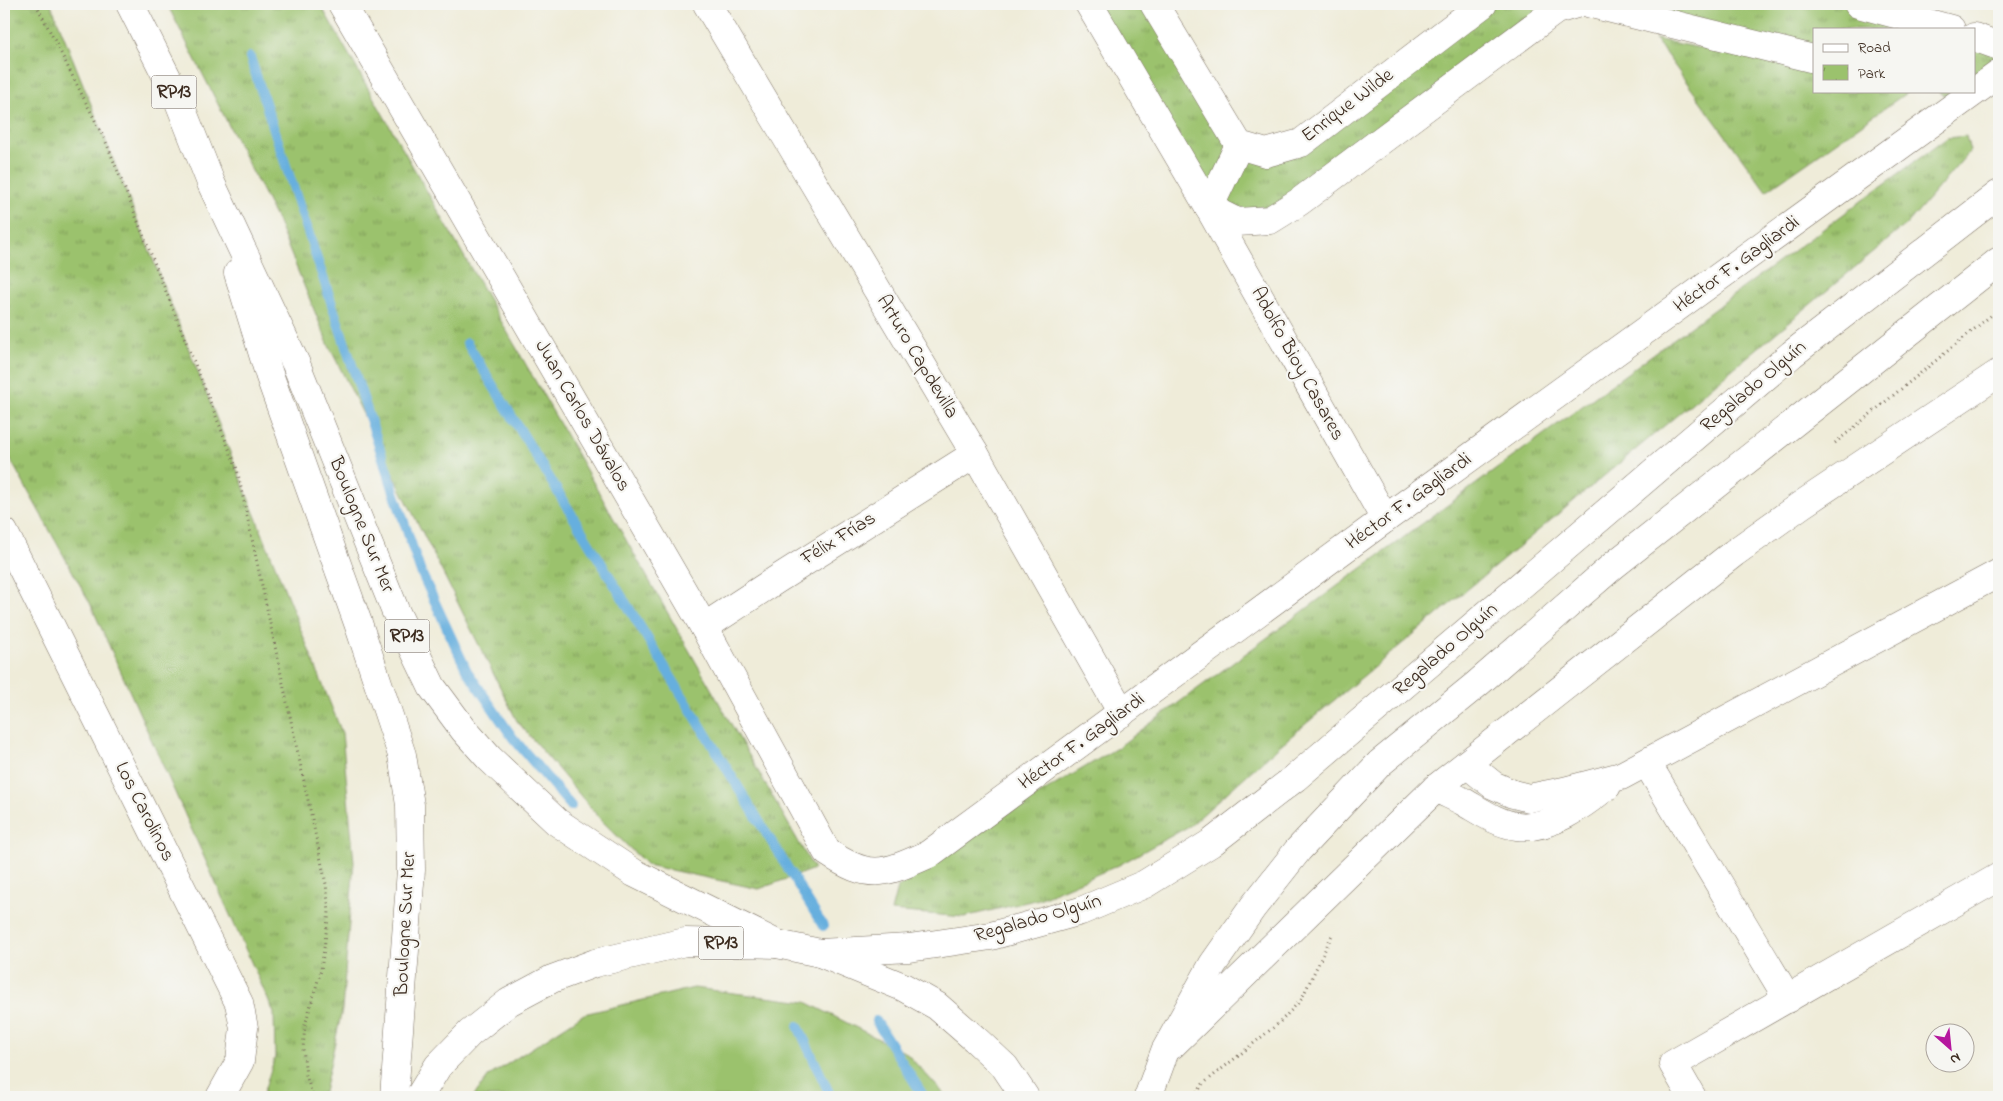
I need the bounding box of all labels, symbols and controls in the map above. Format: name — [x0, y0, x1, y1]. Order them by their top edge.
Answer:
legend — [1813, 28, 1976, 92]
text: Road — [1858, 37, 1891, 59]
street label: Enrique Wilde — [1296, 62, 1400, 150]
text: Park — [1858, 63, 1886, 85]
road number: RP13 — [152, 75, 196, 108]
street label: Héctor F. Gagliardi — [1668, 209, 1807, 322]
street label: Adolfo Bioy Casares — [1243, 282, 1351, 446]
street label: Arturo Capdevilla — [869, 290, 965, 424]
street label: Regalado Olguín — [1695, 334, 1814, 441]
street label: Juan Carlos Dávalos — [527, 335, 637, 497]
street label: Héctor F. Gagliardi — [1340, 446, 1479, 559]
street label: Boulogne Sur Mer — [319, 452, 402, 599]
street label: Félix Frías — [795, 505, 882, 574]
street label: Regalado Olguín — [1387, 596, 1506, 705]
road number: RP13 — [384, 620, 430, 652]
street label: Héctor F. Gagliardi — [1013, 686, 1152, 799]
street label: Los Carolinos — [107, 757, 181, 867]
street label: Boulogne Sur Mer — [388, 850, 425, 998]
street label: Regalado Olguín — [971, 887, 1105, 952]
road number: RP13 — [698, 926, 744, 960]
north arrow — [1926, 1024, 1976, 1074]
text: N — [1946, 1047, 1964, 1070]

